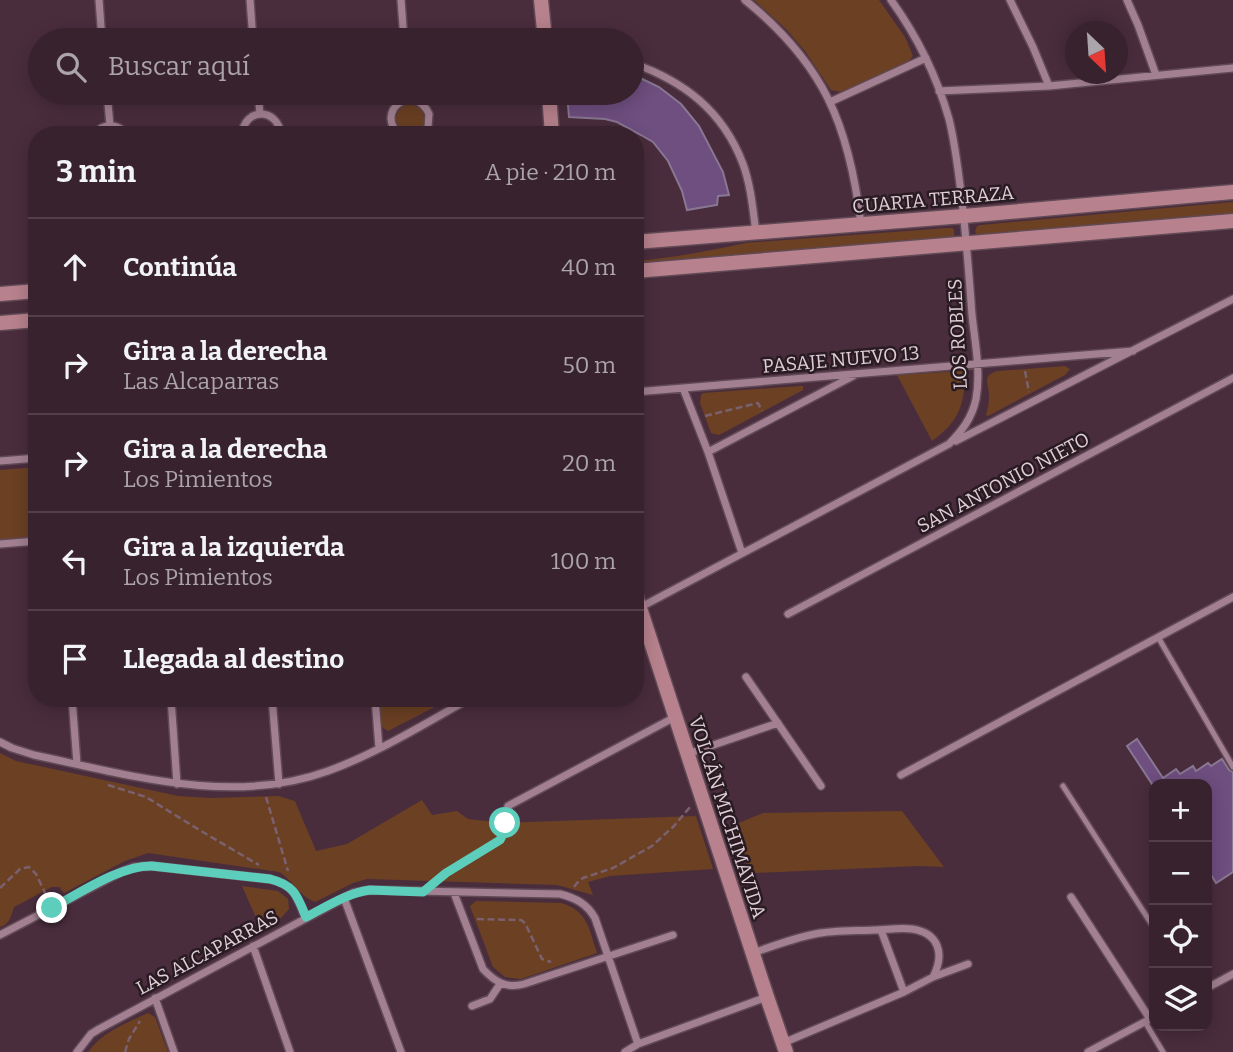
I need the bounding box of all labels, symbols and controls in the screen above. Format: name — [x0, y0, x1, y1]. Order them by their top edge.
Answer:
north arrow — [1065, 21, 1128, 84]
search box — [28, 28, 644, 105]
icon: search — [52, 48, 90, 86]
text: Buscar aquí — [108, 51, 250, 82]
text: 3 min — [56, 154, 136, 190]
text: A pie · 210 m — [485, 158, 616, 186]
street label: CUARTA TERRAZA — [851, 181, 1015, 218]
icon: ahead — [56, 248, 94, 286]
text: Continúa — [123, 252, 237, 283]
text: 40 m — [561, 253, 616, 281]
street label: LOS ROBLES — [943, 278, 972, 390]
text: Gira a la derecha — [123, 336, 327, 367]
street label: PASAJE NUEVO 13 — [761, 341, 921, 378]
icon: right — [56, 346, 94, 384]
text: 50 m — [562, 351, 616, 379]
text: Las Alcaparras — [123, 367, 279, 395]
street label: SAN ANTONIO NIETO — [913, 427, 1093, 538]
text: Gira a la derecha — [123, 434, 327, 465]
icon: right — [56, 444, 94, 482]
text: 20 m — [562, 449, 616, 477]
text: Los Pimientos — [123, 465, 273, 493]
text: Gira a la izquierda — [123, 532, 345, 563]
icon: left — [56, 542, 94, 580]
text: 100 m — [551, 547, 616, 575]
text: Los Pimientos — [123, 563, 273, 591]
icon: arrive — [56, 640, 94, 678]
text: Llegada al destino — [123, 644, 344, 675]
street label: VOLCÁN MICHIMAVIDA — [684, 713, 771, 922]
map controls — [1149, 779, 1212, 1031]
button: + — [1149, 779, 1212, 842]
route start — [489, 807, 520, 838]
button: − — [1149, 842, 1212, 905]
route end — [36, 892, 67, 923]
street label: LAS ALCAPARRAS — [132, 905, 282, 1000]
button: locate — [1149, 905, 1212, 968]
button: layers — [1149, 968, 1212, 1031]

